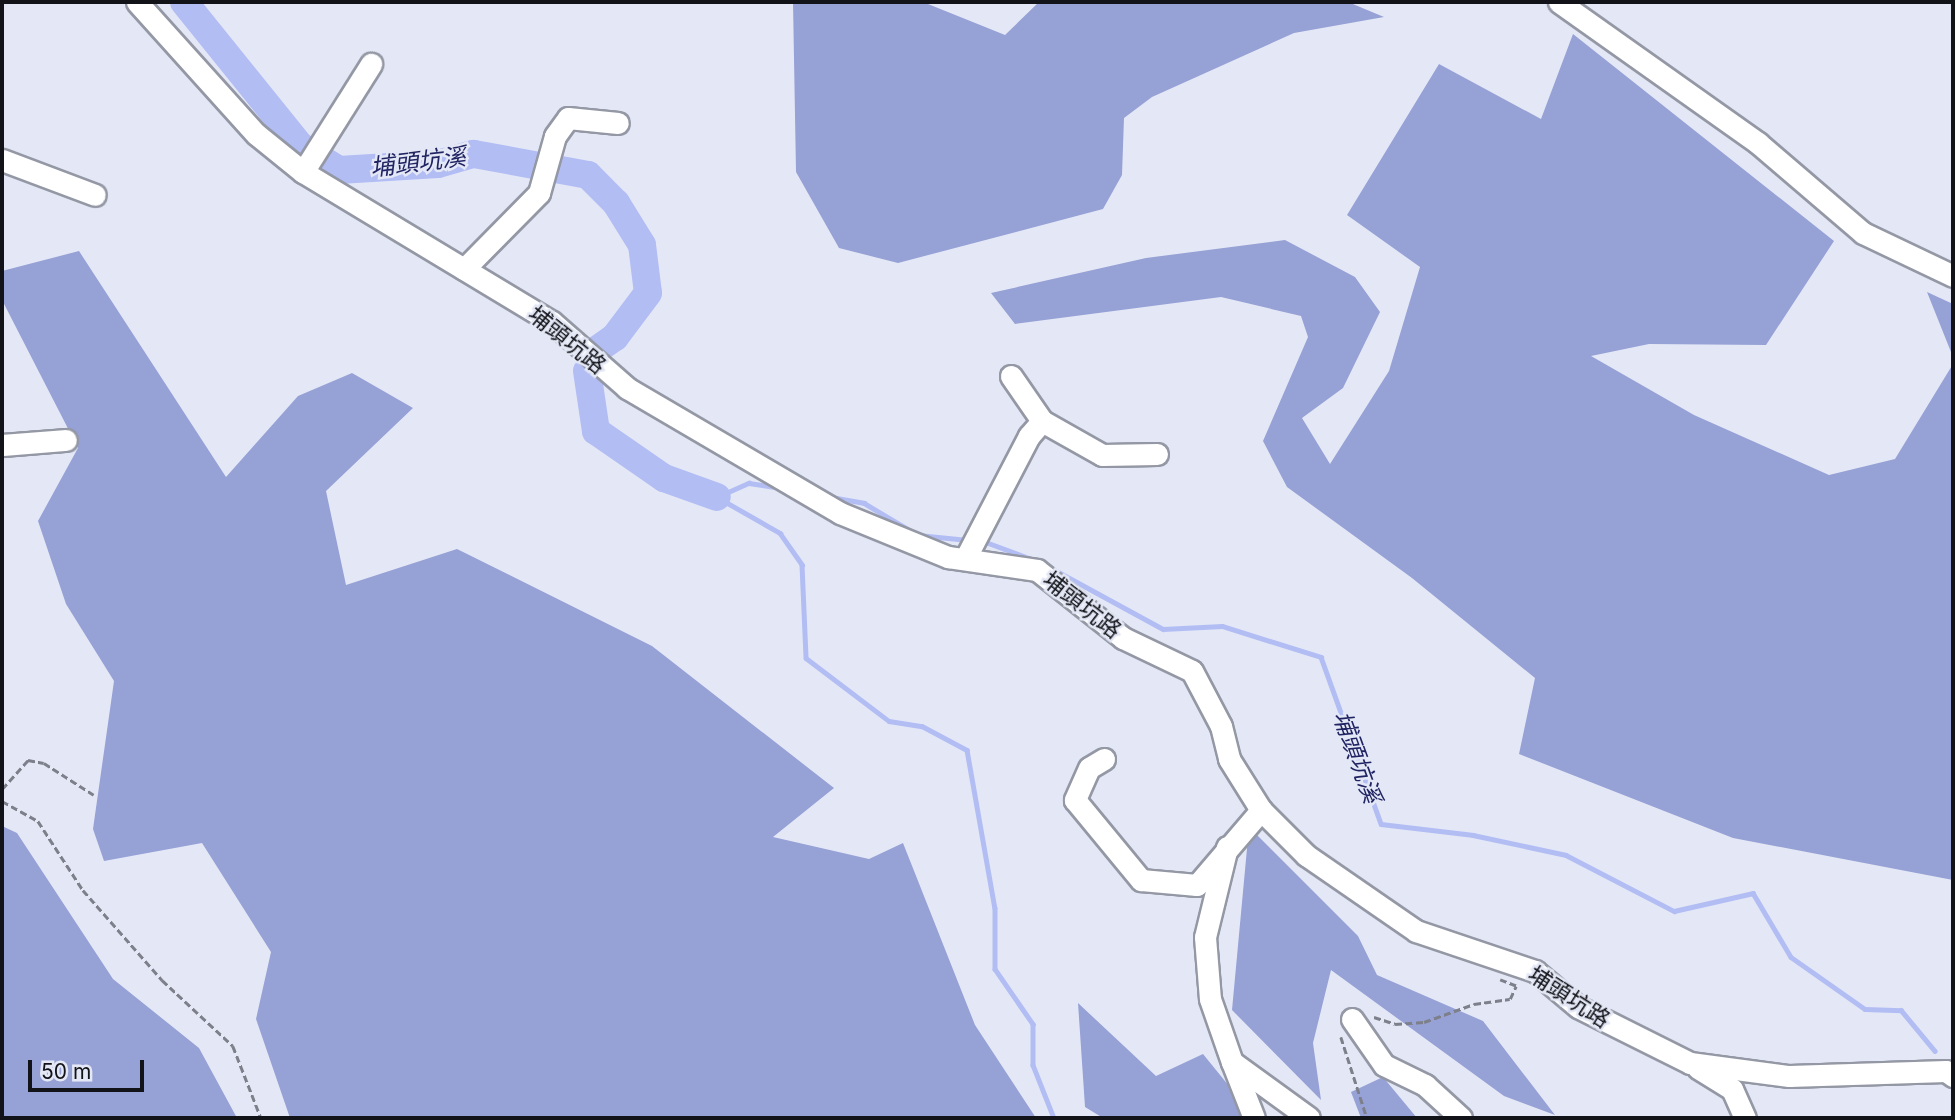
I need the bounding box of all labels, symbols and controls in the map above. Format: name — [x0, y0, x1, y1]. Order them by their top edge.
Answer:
water label: 埔頭坑溪 — [369, 142, 467, 182]
street label: 埔頭坑路 — [523, 300, 611, 380]
street label: 埔頭坑路 — [1037, 566, 1127, 644]
water label: 埔頭坑溪 — [1327, 707, 1387, 807]
street label: 埔頭坑路 — [1523, 960, 1615, 1034]
scale bar — [32, 1046, 147, 1090]
text: 50 m — [41, 1059, 91, 1084]

